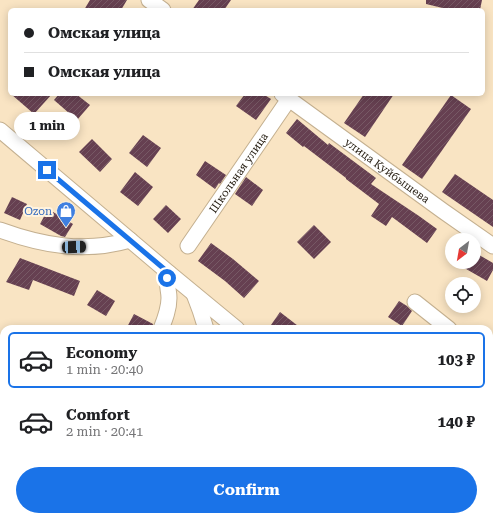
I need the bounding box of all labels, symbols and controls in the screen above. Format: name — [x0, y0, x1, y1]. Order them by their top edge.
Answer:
text: Омская улица — [48, 24, 160, 42]
text: Омская улица — [48, 63, 160, 81]
callout: 1 min — [14, 112, 80, 140]
text: 1 min — [29, 118, 65, 133]
street label: Школьная улица — [206, 130, 271, 215]
street label: улица Куйбышева — [342, 135, 432, 206]
route end — [38, 161, 56, 179]
shop icon: Ozon — [55, 200, 77, 228]
place label: Ozon — [24, 205, 52, 218]
north arrow — [445, 233, 481, 269]
map controls — [445, 233, 481, 313]
car — [62, 241, 86, 253]
route start — [158, 269, 176, 287]
button: locate — [445, 277, 481, 313]
icon: car — [18, 342, 54, 378]
text: Economy — [66, 344, 137, 362]
text: 103 ₽ — [438, 351, 475, 369]
text: 1 min · 20:40 — [66, 362, 143, 377]
icon: car — [18, 404, 54, 440]
text: Comfort — [66, 406, 130, 424]
text: 140 ₽ — [438, 413, 475, 431]
text: 2 min · 20:41 — [66, 424, 143, 439]
button: Confirm — [16, 467, 477, 513]

